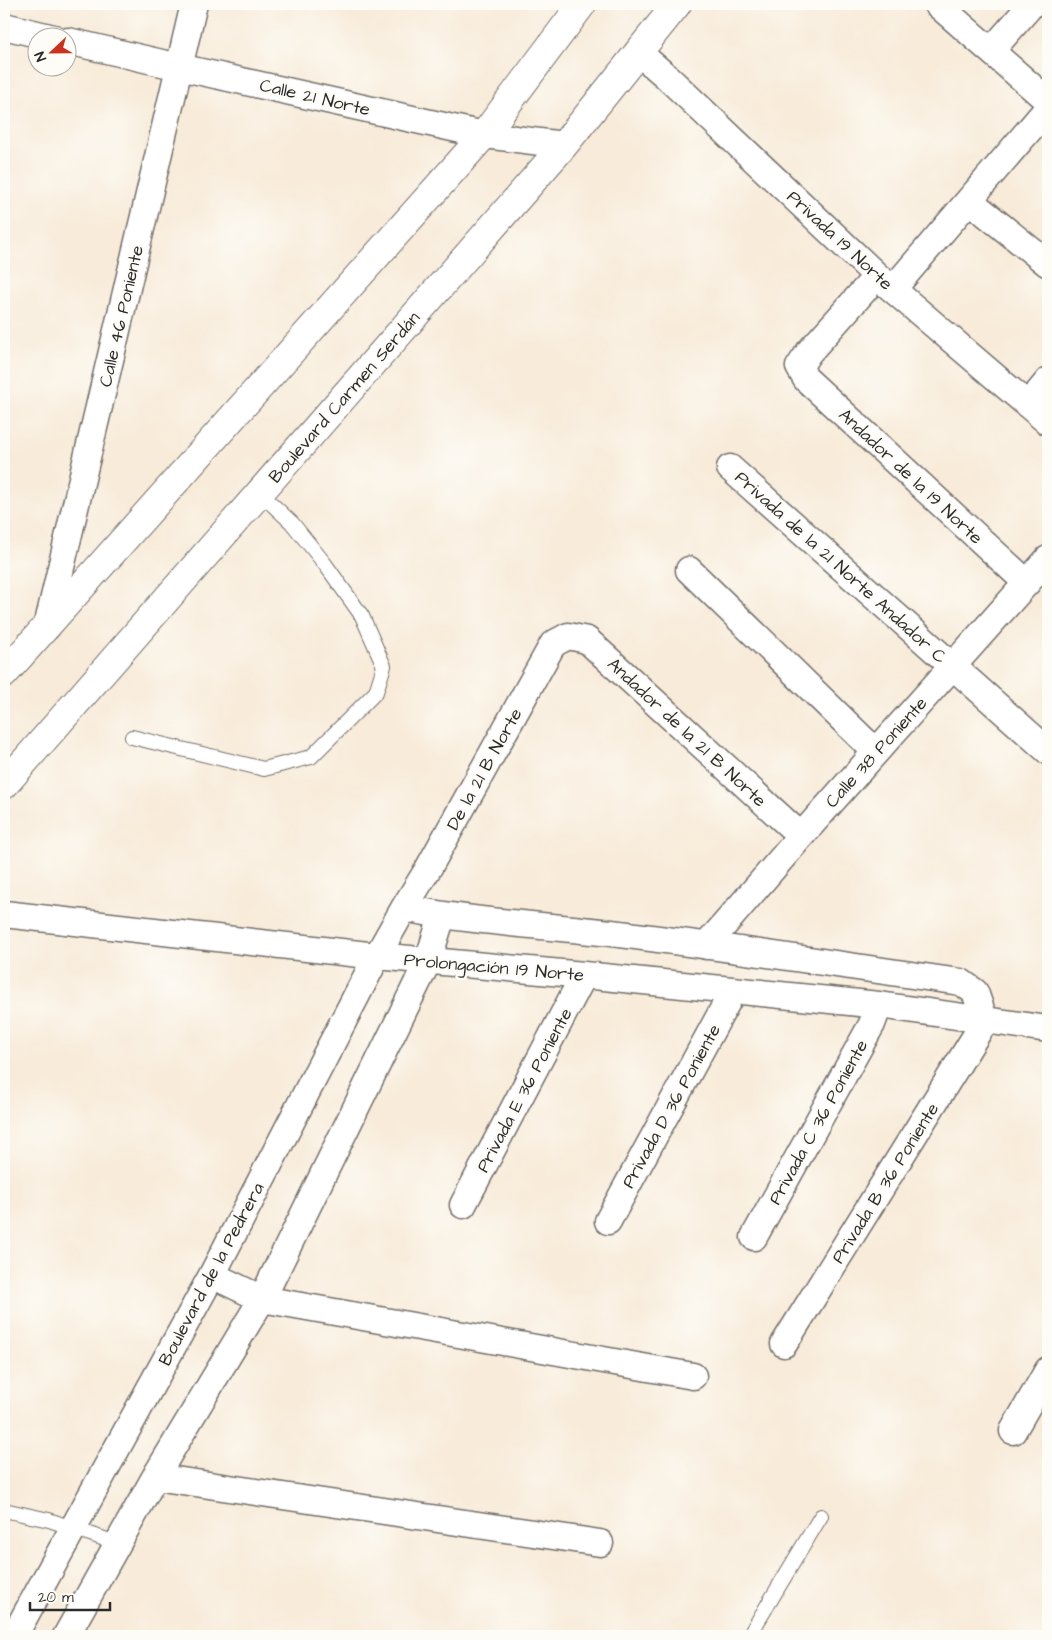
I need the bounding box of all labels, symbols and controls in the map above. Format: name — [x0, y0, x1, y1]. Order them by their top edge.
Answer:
north arrow — [28, 28, 78, 78]
text: N — [30, 48, 52, 64]
street label: Calle 21 Norte — [257, 73, 373, 122]
street label: Privada 19 Norte — [781, 185, 898, 296]
street label: Calle 46 Poniente — [93, 243, 150, 389]
street label: Boulevard Carmen Serdán — [263, 306, 426, 489]
street label: Andador de la 19 Norte — [833, 403, 988, 550]
street label: Privada de la 21 Norte Andador C — [729, 465, 952, 670]
street label: Andador de la 21 B Norte — [602, 652, 772, 813]
street label: Calle 38 Poniente — [820, 691, 933, 813]
street label: De la 21 B Norte — [441, 703, 528, 835]
street label: Prolongación 19 Norte — [403, 947, 585, 989]
street label: Privada E 36 Poniente — [470, 1003, 579, 1177]
street label: Privada D 36 Poniente — [616, 1020, 727, 1193]
street label: Privada C 36 Poniente — [763, 1035, 874, 1209]
street label: Privada B 36 Poniente — [826, 1098, 945, 1268]
street label: Boulevard de la Pedrera — [153, 1178, 270, 1370]
scale bar — [30, 1580, 110, 1612]
text: 20 m — [38, 1587, 74, 1608]

